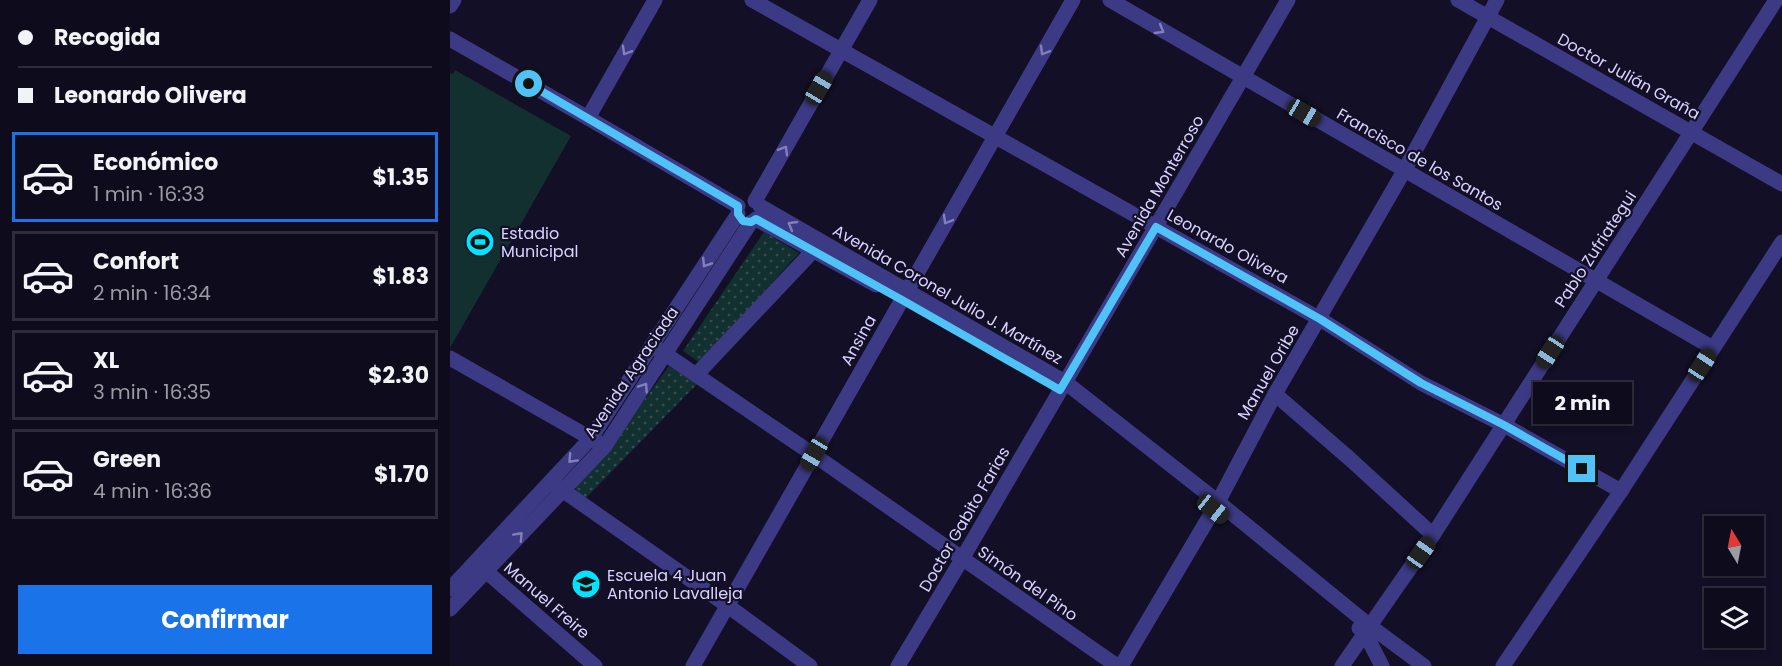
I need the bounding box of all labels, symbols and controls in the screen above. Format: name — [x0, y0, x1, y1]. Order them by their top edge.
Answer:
text: Recogida — [54, 22, 161, 53]
one-way arrow — [1154, 22, 1164, 34]
street label: Doctor Julián Graña — [1553, 28, 1704, 125]
one-way arrow — [622, 45, 633, 55]
one-way arrow — [1040, 45, 1051, 55]
car — [802, 68, 836, 108]
route start — [515, 70, 542, 97]
text: Leonardo Olivera — [54, 80, 247, 111]
car — [1284, 96, 1324, 130]
street label: Francisco de los Santos — [1333, 102, 1507, 216]
street label: Avenida Monterroso — [1109, 111, 1210, 262]
one-way arrow — [777, 146, 788, 156]
text: Económico — [93, 147, 218, 178]
icon: car — [21, 150, 75, 204]
text: $1.35 — [372, 162, 429, 193]
text: 1 min · 16:33 — [93, 180, 205, 208]
street label: Pablo Zufriategui — [1549, 186, 1642, 312]
street label: Leonardo Olivera — [1163, 204, 1293, 289]
one-way arrow — [943, 214, 954, 224]
street label: Avenida Coronel Julio J. Martínez — [829, 219, 1067, 370]
one-way arrow — [788, 221, 798, 232]
place label: Estadio Municipal — [501, 222, 578, 263]
sports icon: Estadio Municipal — [464, 226, 496, 258]
text: Confort — [93, 246, 179, 277]
icon: car — [21, 249, 75, 303]
one-way arrow — [702, 257, 713, 268]
text: $1.83 — [372, 261, 429, 292]
text: 2 min · 16:34 — [93, 279, 211, 307]
street label: Avenida Agraciada — [579, 302, 684, 443]
street label: Ansina — [835, 311, 882, 370]
street label: Manuel Oribe — [1232, 320, 1305, 424]
car — [1533, 332, 1567, 372]
text: XL — [93, 345, 119, 376]
car — [1685, 345, 1719, 385]
icon: car — [21, 348, 75, 402]
text: $2.30 — [368, 360, 429, 391]
text: 3 min · 16:35 — [93, 378, 211, 406]
callout: 2 min — [1532, 382, 1632, 424]
one-way arrow — [637, 383, 648, 394]
text: 2 min — [1554, 389, 1611, 417]
car — [797, 434, 831, 474]
street label: Doctor Gabito Farias — [914, 443, 1015, 596]
text: Green — [93, 444, 161, 475]
icon: car — [21, 447, 75, 501]
one-way arrow — [568, 452, 579, 462]
route end — [1568, 455, 1595, 482]
text: $1.70 — [374, 459, 429, 490]
text: 4 min · 16:36 — [93, 477, 212, 505]
car — [1193, 491, 1233, 527]
north arrow — [1704, 516, 1764, 576]
map controls — [1704, 516, 1764, 648]
one-way arrow — [512, 532, 523, 543]
car — [1403, 533, 1439, 573]
street label: Simón del Pino — [973, 540, 1082, 626]
street label: Manuel Freire — [499, 557, 595, 644]
place label: Escuela 4 Juan Antonio Lavalleja — [607, 564, 743, 605]
school or university icon: Escuela 4 Juan Antonio Lavalleja — [570, 568, 602, 600]
button: Confirmar — [18, 585, 432, 654]
button: layers — [1704, 588, 1764, 648]

